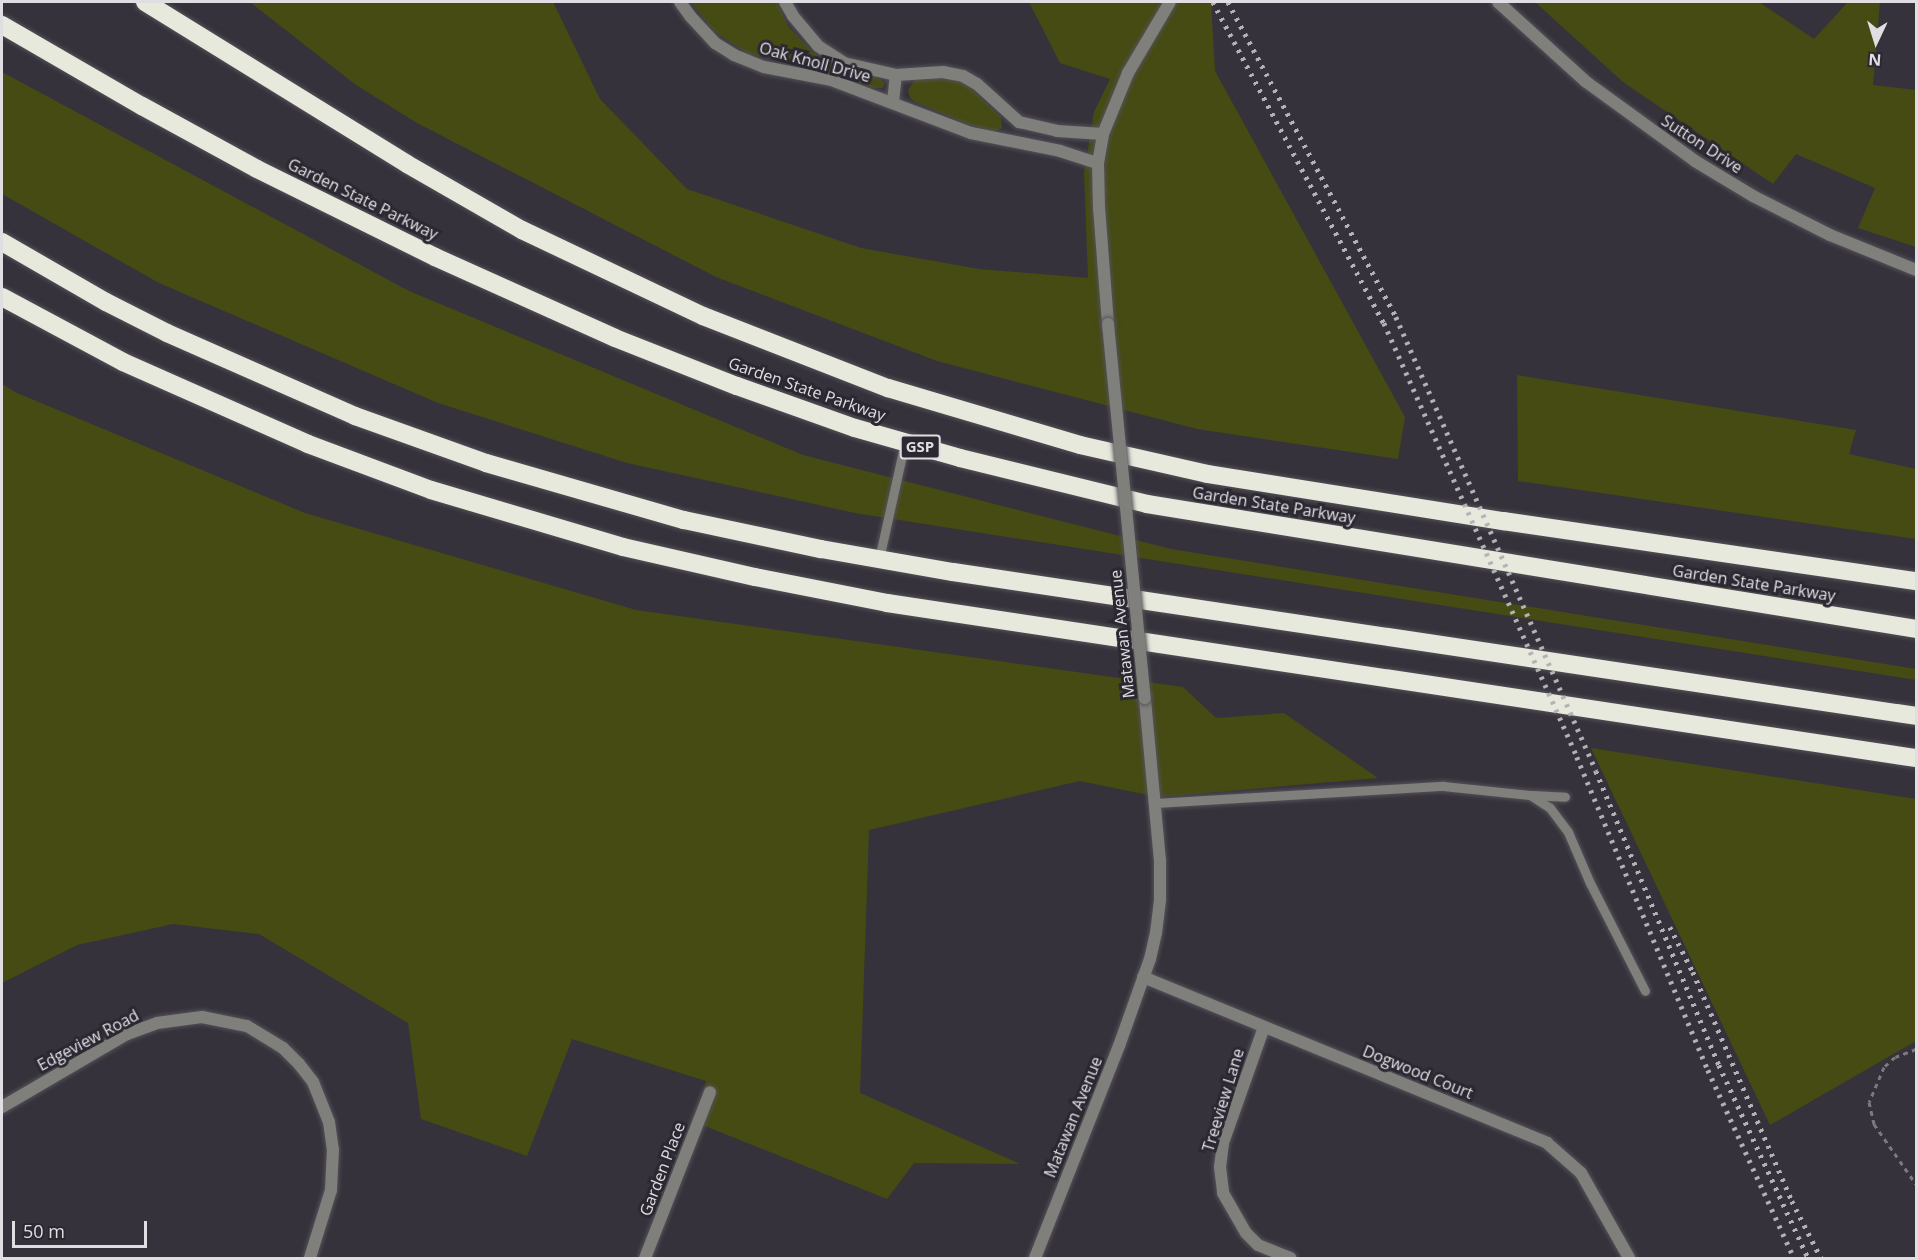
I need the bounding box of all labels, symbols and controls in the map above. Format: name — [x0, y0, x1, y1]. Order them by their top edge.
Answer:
north arrow — [1846, 12, 1906, 72]
street label: Oak Knoll Drive — [757, 38, 873, 86]
text: N — [1867, 49, 1882, 71]
street label: Sutton Drive — [1658, 111, 1746, 177]
street label: Garden State Parkway — [285, 154, 441, 244]
street label: Garden State Parkway — [726, 353, 888, 425]
road number: GSP — [899, 435, 941, 459]
street label: Garden State Parkway — [1191, 483, 1357, 527]
street label: Garden State Parkway — [1671, 561, 1837, 605]
street label: Matawan Avenue — [1106, 569, 1138, 699]
street label: Edgeview Road — [34, 1005, 142, 1075]
street label: Dogwood Court — [1360, 1041, 1476, 1103]
street label: Treeview Lane — [1198, 1046, 1248, 1154]
street label: Matawan Avenue — [1040, 1054, 1106, 1180]
street label: Garden Place — [635, 1119, 689, 1219]
scale bar — [15, 1209, 150, 1247]
text: 50 m — [23, 1219, 65, 1243]

